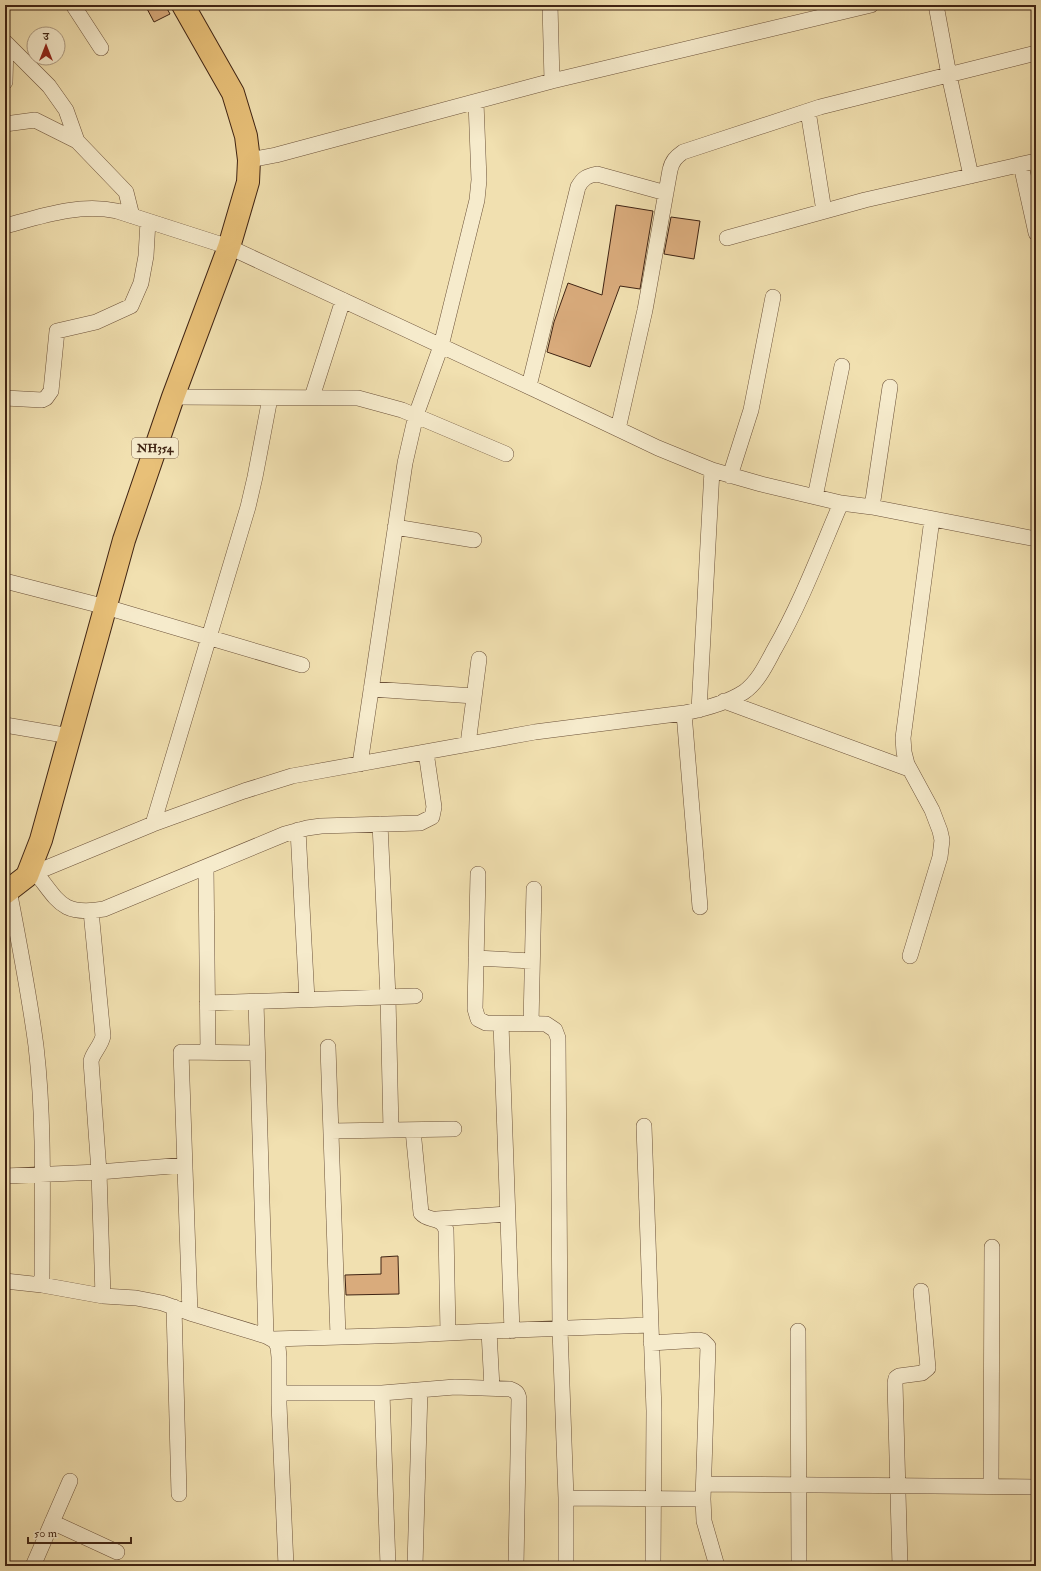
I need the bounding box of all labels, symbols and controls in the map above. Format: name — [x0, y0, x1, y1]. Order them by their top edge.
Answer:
north arrow — [26, 26, 66, 66]
text: उ — [42, 30, 50, 43]
road number: NH354 — [132, 438, 178, 458]
scale bar — [28, 1519, 131, 1545]
text: 50 m — [34, 1526, 58, 1541]

